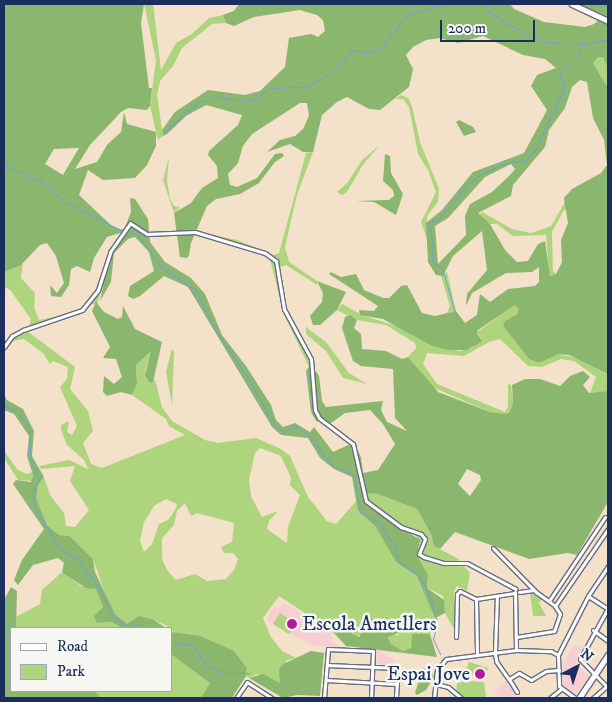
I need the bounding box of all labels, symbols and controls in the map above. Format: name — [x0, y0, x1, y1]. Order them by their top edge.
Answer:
scale bar — [442, 10, 537, 42]
text: 200 m — [448, 19, 486, 38]
place label: Escola Ametllers — [302, 612, 437, 636]
marker: Escola Ametllers — [286, 618, 298, 630]
legend — [10, 627, 172, 692]
text: Road — [57, 637, 88, 656]
north arrow — [552, 642, 602, 692]
text: N — [576, 645, 597, 666]
text: Park — [57, 662, 85, 681]
place label: Espai Jove — [387, 662, 470, 686]
marker: Espai Jove — [474, 668, 486, 680]

